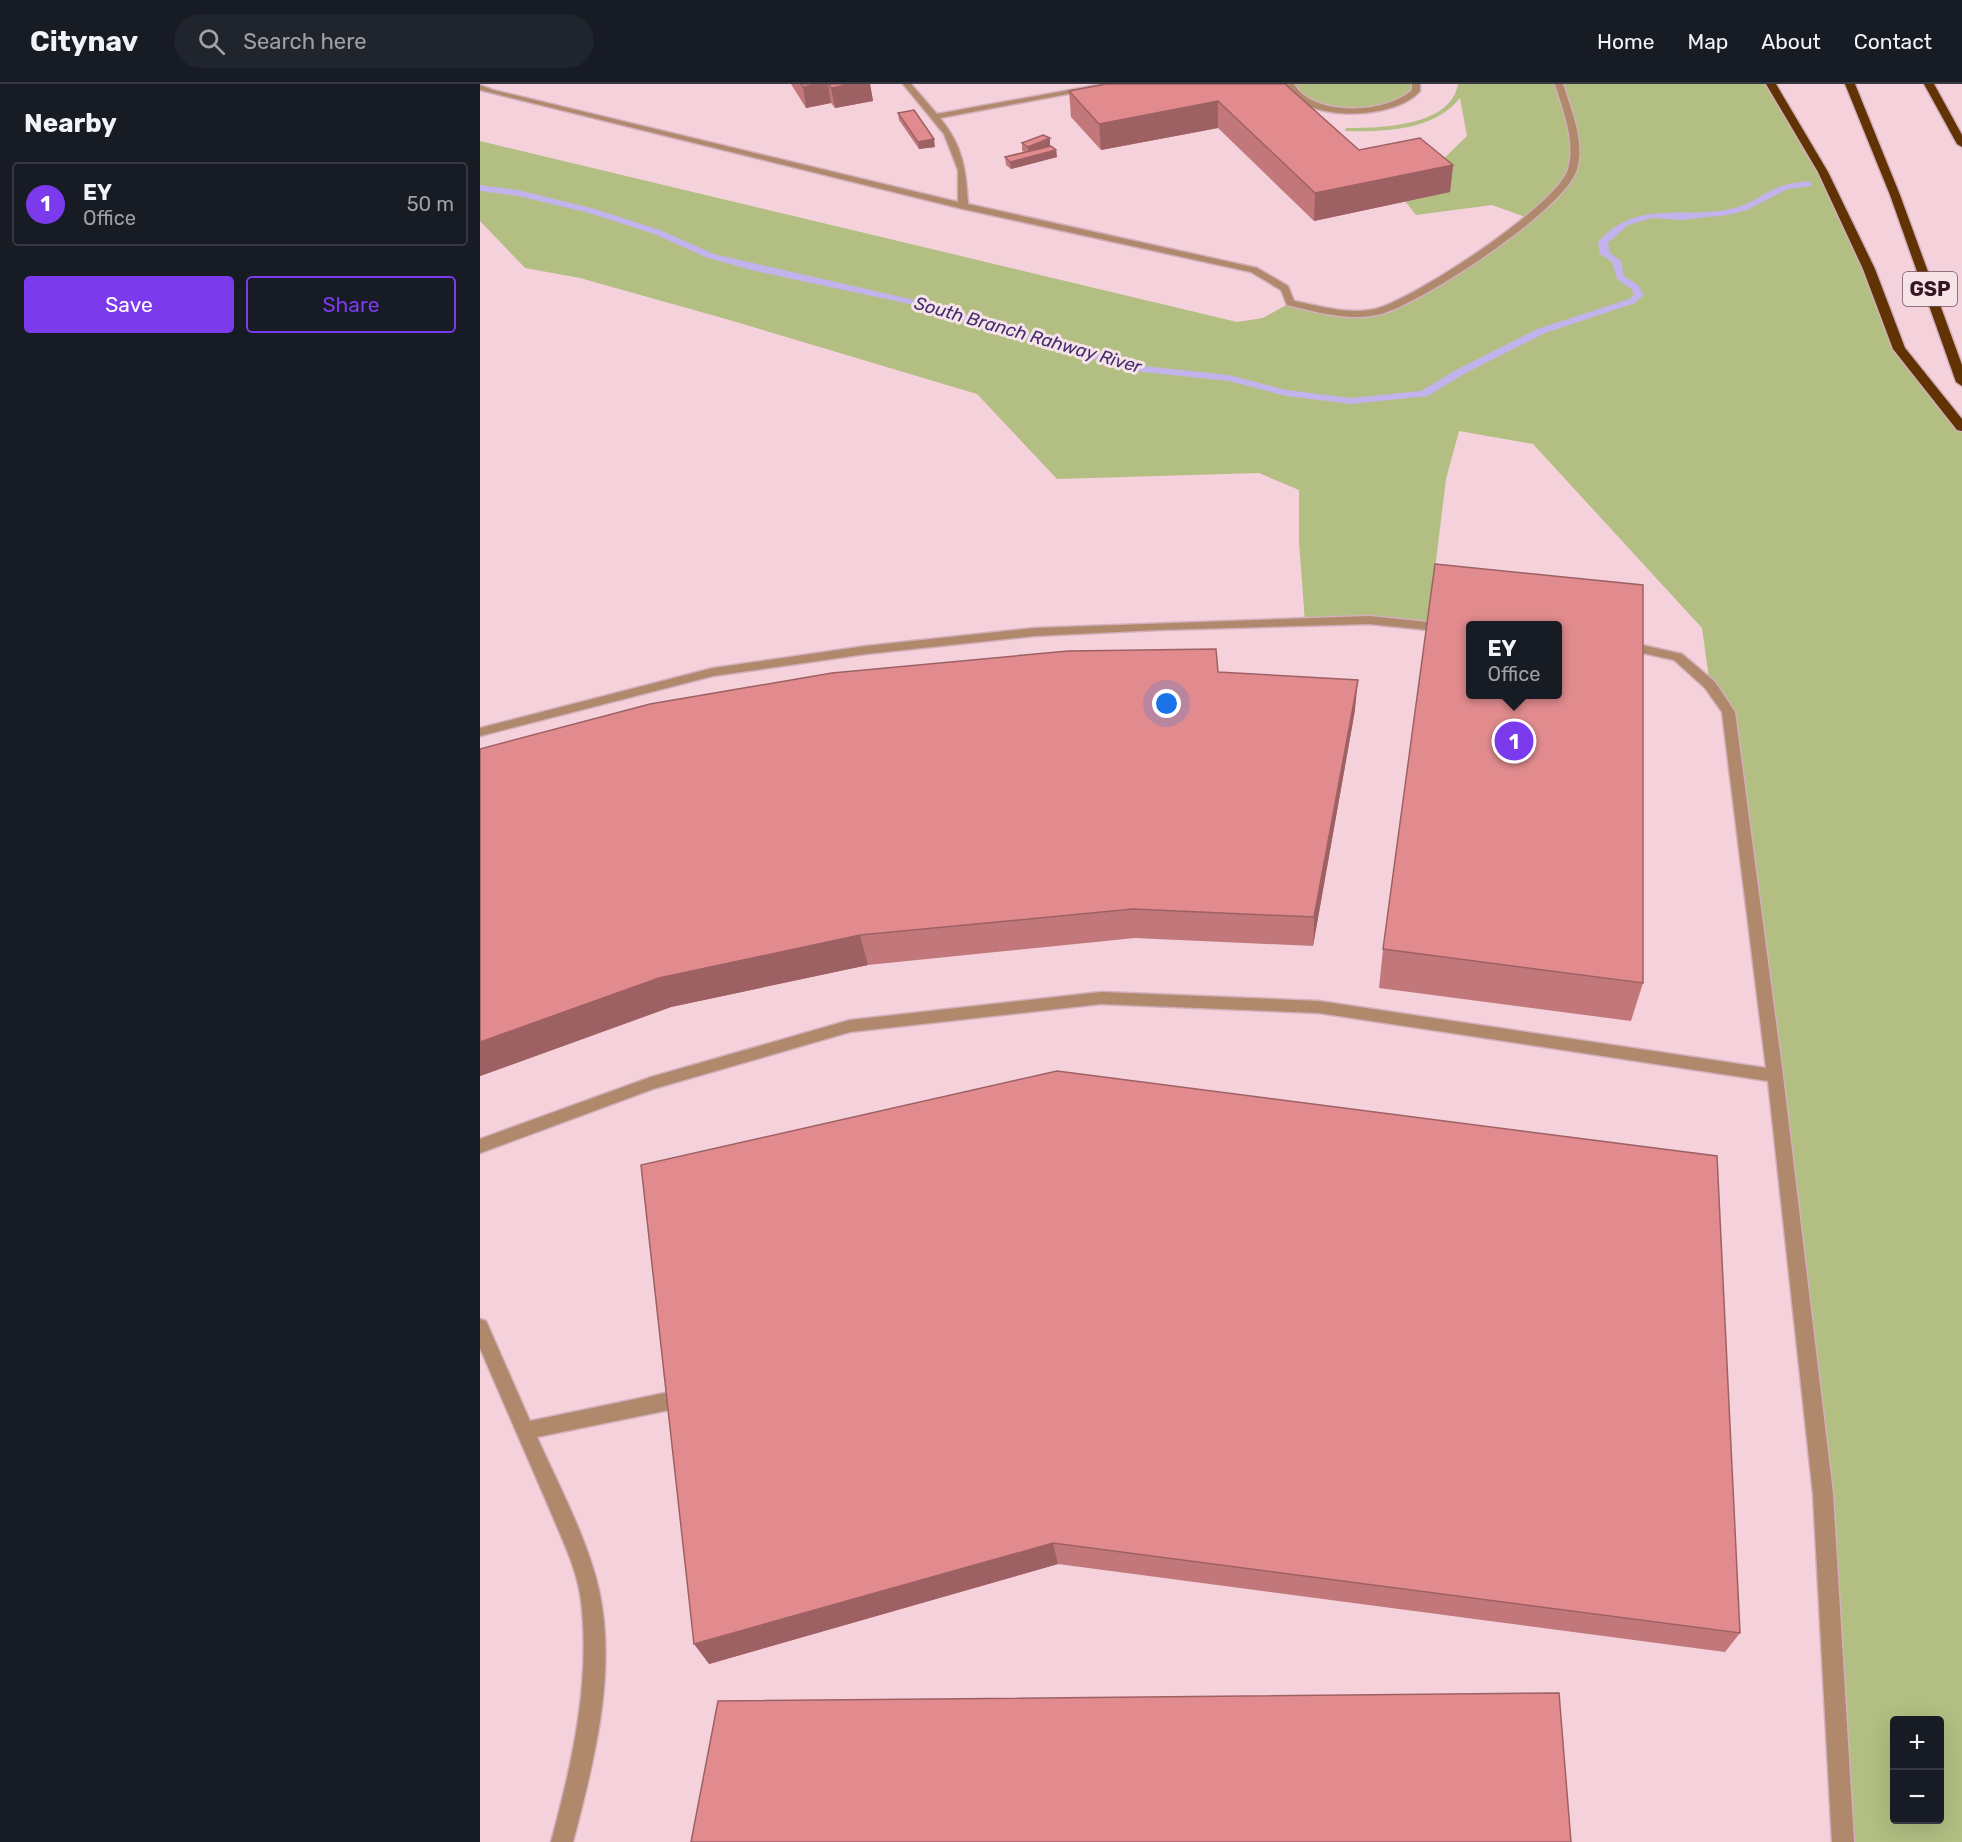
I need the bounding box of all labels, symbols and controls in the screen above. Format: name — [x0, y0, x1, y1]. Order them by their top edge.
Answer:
search box — [174, 14, 594, 68]
text: Citynav — [30, 25, 138, 58]
icon: search — [195, 25, 228, 58]
text: Search here — [243, 28, 367, 55]
text: Home — [1597, 29, 1654, 54]
text: Map — [1687, 29, 1728, 54]
text: About — [1761, 29, 1821, 54]
text: Contact — [1854, 29, 1932, 54]
text: Nearby — [24, 108, 117, 139]
text: EY — [83, 179, 112, 206]
text: 1 — [41, 192, 50, 216]
text: 50 m — [407, 192, 454, 216]
text: Office — [83, 206, 136, 230]
road number: GSP — [1903, 272, 1957, 306]
button: Save — [24, 276, 234, 333]
button: Share — [246, 276, 456, 333]
water label: South Branch Rahway River — [912, 292, 1145, 378]
popup — [1466, 621, 1562, 699]
text: EY — [1488, 635, 1517, 662]
text: Office — [1488, 662, 1540, 686]
your location — [1152, 689, 1181, 718]
pin: 1 — [1494, 718, 1534, 764]
map controls — [1890, 1716, 1944, 1824]
button: + — [1890, 1716, 1944, 1770]
button: − — [1890, 1770, 1944, 1824]

